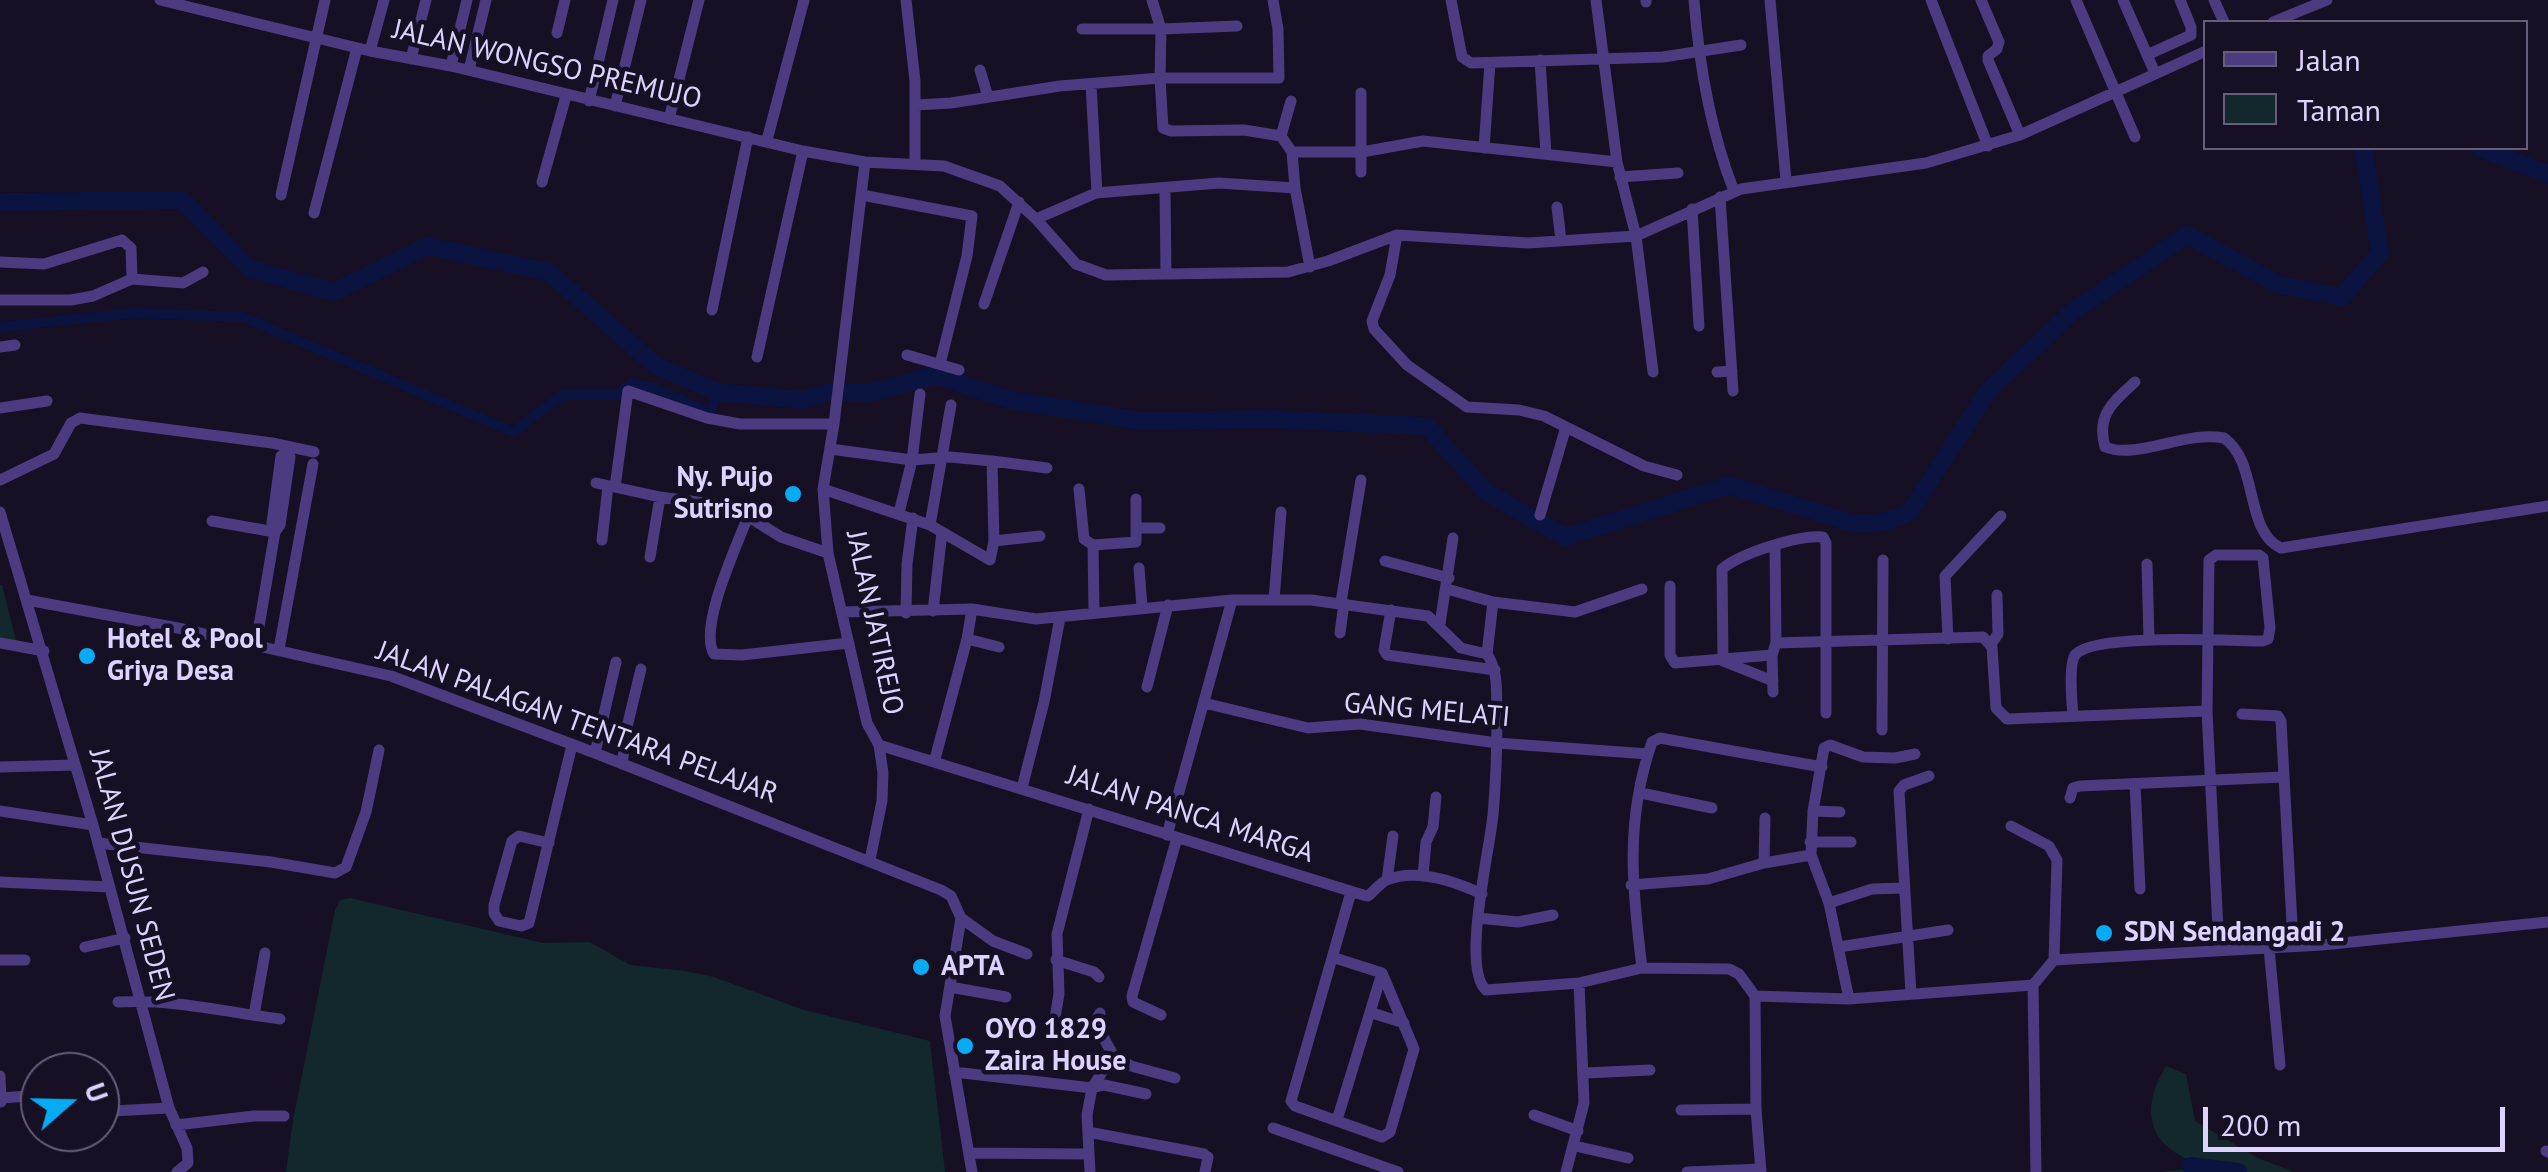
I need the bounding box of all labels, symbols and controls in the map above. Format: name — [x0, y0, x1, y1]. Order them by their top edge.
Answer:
street label: JALAN WONGSO PREMUJO — [389, 13, 705, 117]
legend — [2203, 20, 2528, 150]
text: Jalan — [2297, 40, 2361, 79]
text: Taman — [2297, 90, 2381, 129]
place label: Ny. Pujo Sutrisno — [674, 461, 773, 527]
marker: Ny. Pujo Sutrisno — [782, 483, 804, 505]
street label: JALAN JATIREJO — [838, 528, 910, 718]
place label: Hotel & Pool Griya Desa — [107, 623, 263, 689]
street label: JALAN PALAGAN TENTARA PELAJAR — [372, 635, 782, 811]
marker: Hotel & Pool Griya Desa — [76, 645, 98, 667]
street label: GANG MELATI — [1342, 687, 1512, 735]
street label: JALAN DUSUN SEDEN — [81, 745, 181, 1005]
street label: JALAN PANCA MARGA — [1062, 759, 1318, 871]
place label: SDN Sendangadi 2 — [2124, 916, 2345, 950]
marker: SDN Sendangadi 2 — [2093, 922, 2115, 944]
place label: APTA — [941, 950, 1004, 984]
marker: APTA — [910, 956, 932, 978]
place label: OYO 1829 Zaira House — [985, 1013, 1126, 1079]
marker: OYO 1829 Zaira House — [954, 1035, 976, 1057]
north arrow — [20, 1052, 120, 1152]
text: U — [76, 1078, 117, 1107]
scale bar — [2208, 1087, 2510, 1149]
text: 200 m — [2220, 1105, 2301, 1144]

